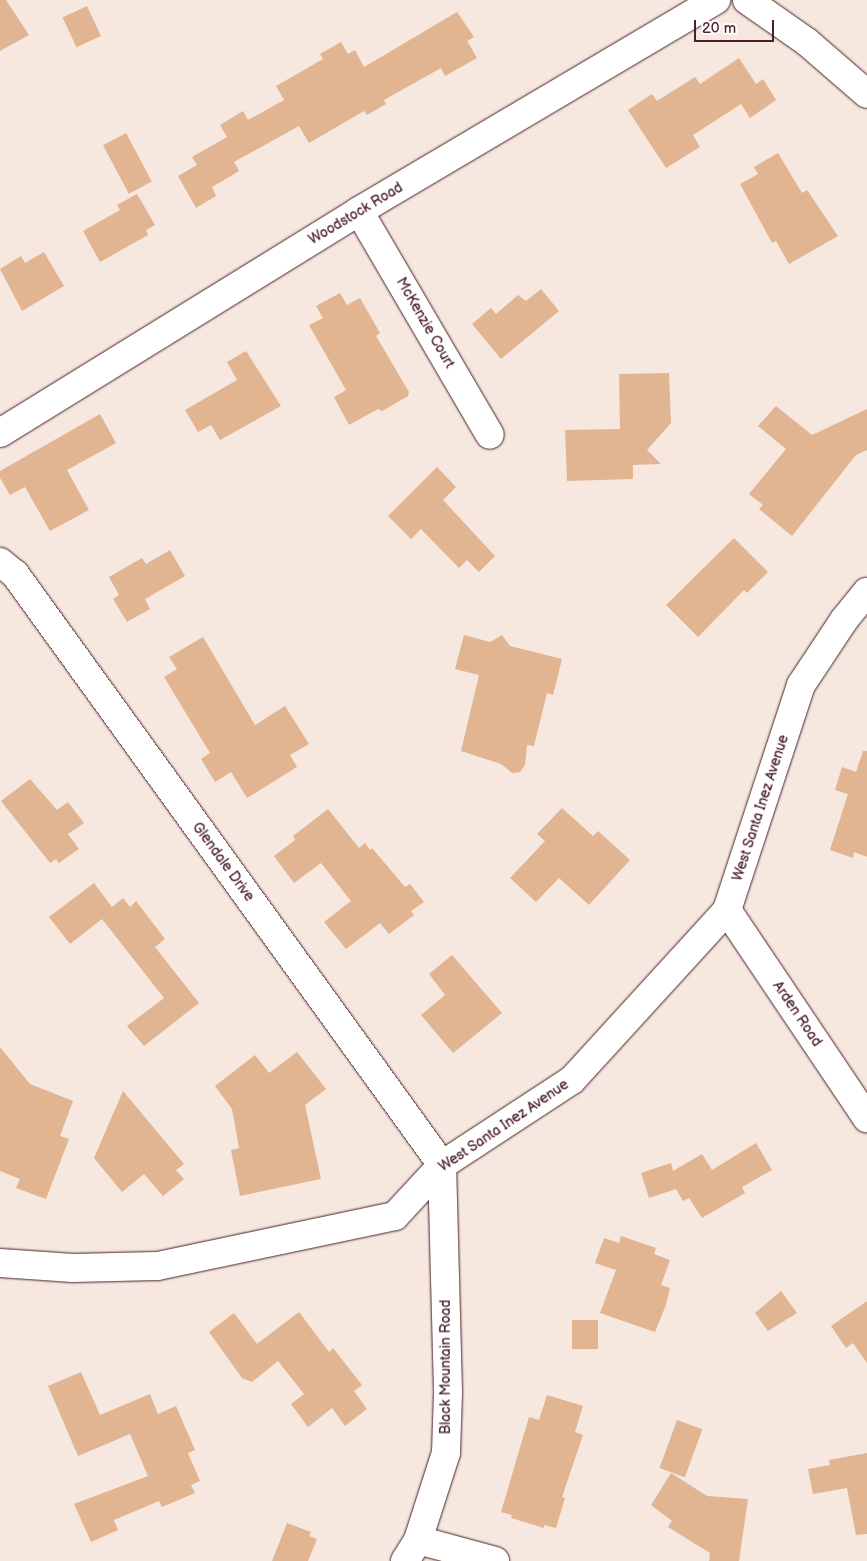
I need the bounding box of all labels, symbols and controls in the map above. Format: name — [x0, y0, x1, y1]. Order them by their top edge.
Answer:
scale bar — [697, 10, 777, 42]
text: 20 m — [702, 19, 736, 38]
street label: Woodstock Road — [306, 179, 406, 249]
street label: McKenzie Court — [392, 275, 458, 371]
street label: West Santa Inez Avenue — [729, 733, 793, 883]
street label: Glendale Drive — [189, 819, 257, 905]
street label: Arden Road — [769, 978, 825, 1050]
street label: West Santa Inez Avenue — [436, 1076, 572, 1176]
street label: Black Mountain Road — [438, 1300, 454, 1434]

